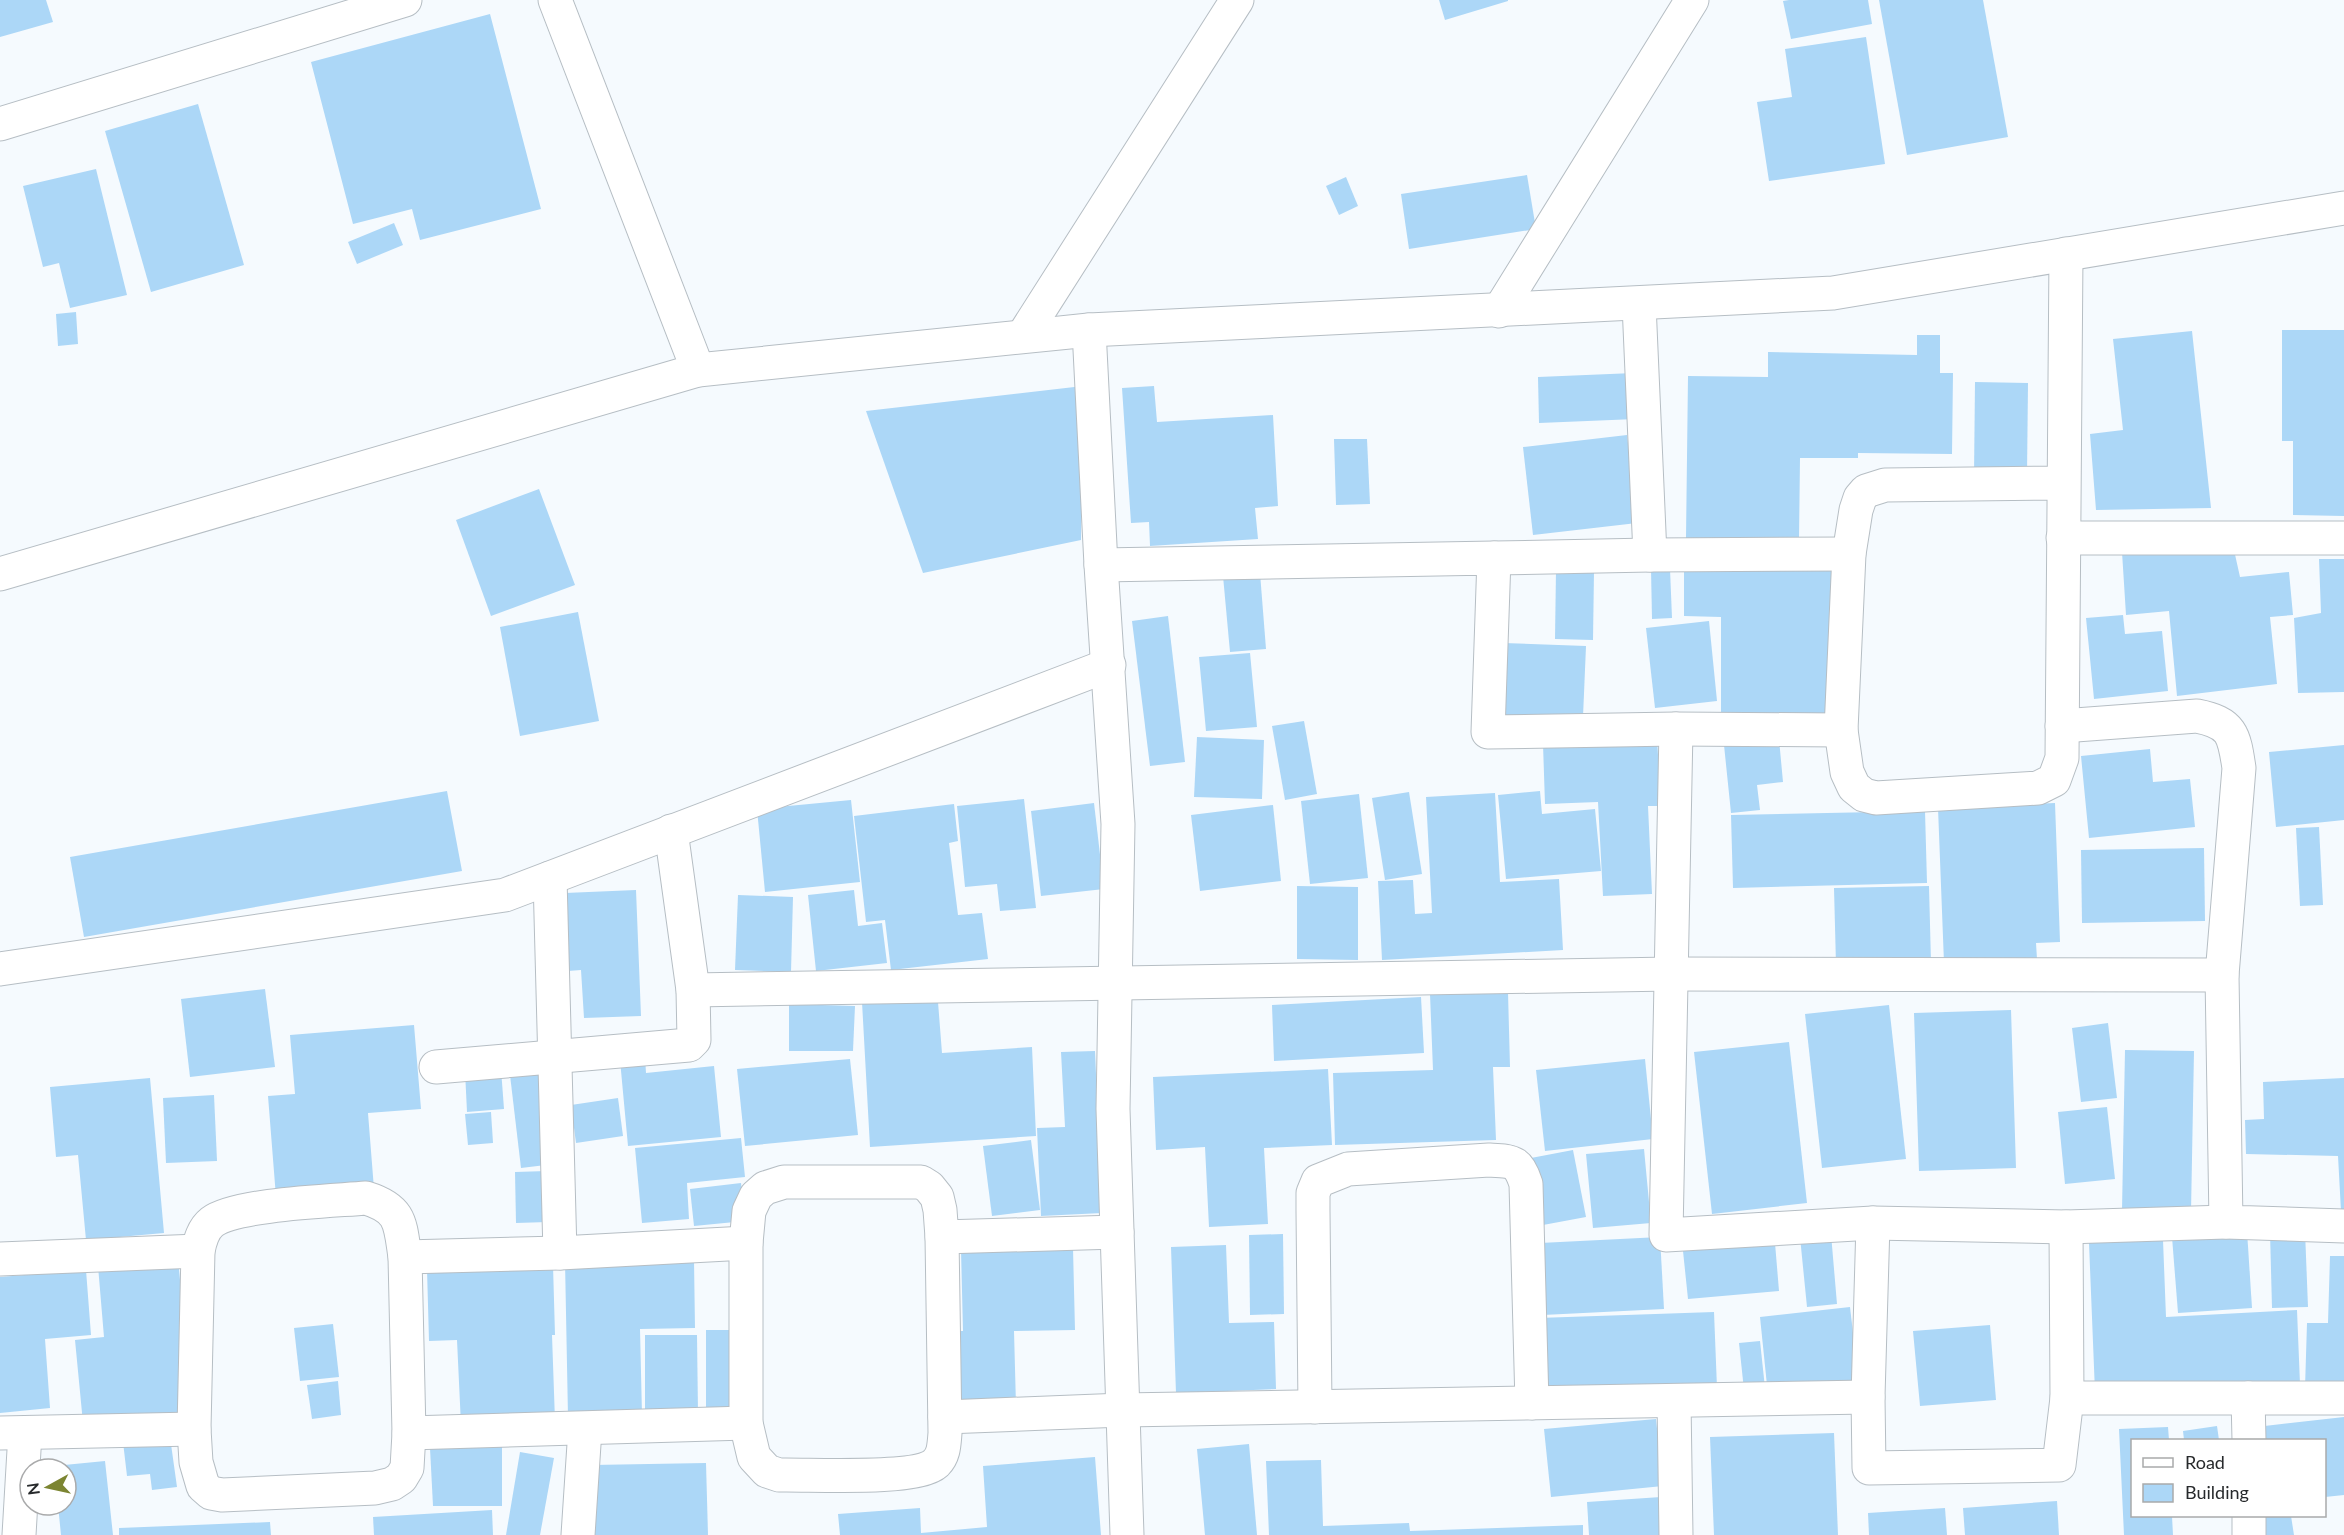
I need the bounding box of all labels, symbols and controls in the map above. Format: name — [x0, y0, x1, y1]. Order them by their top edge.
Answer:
legend — [2131, 1439, 2326, 1517]
text: Road — [2185, 1451, 2225, 1473]
north arrow — [18, 1457, 78, 1517]
text: Building — [2185, 1481, 2249, 1503]
text: N — [22, 1482, 43, 1497]

